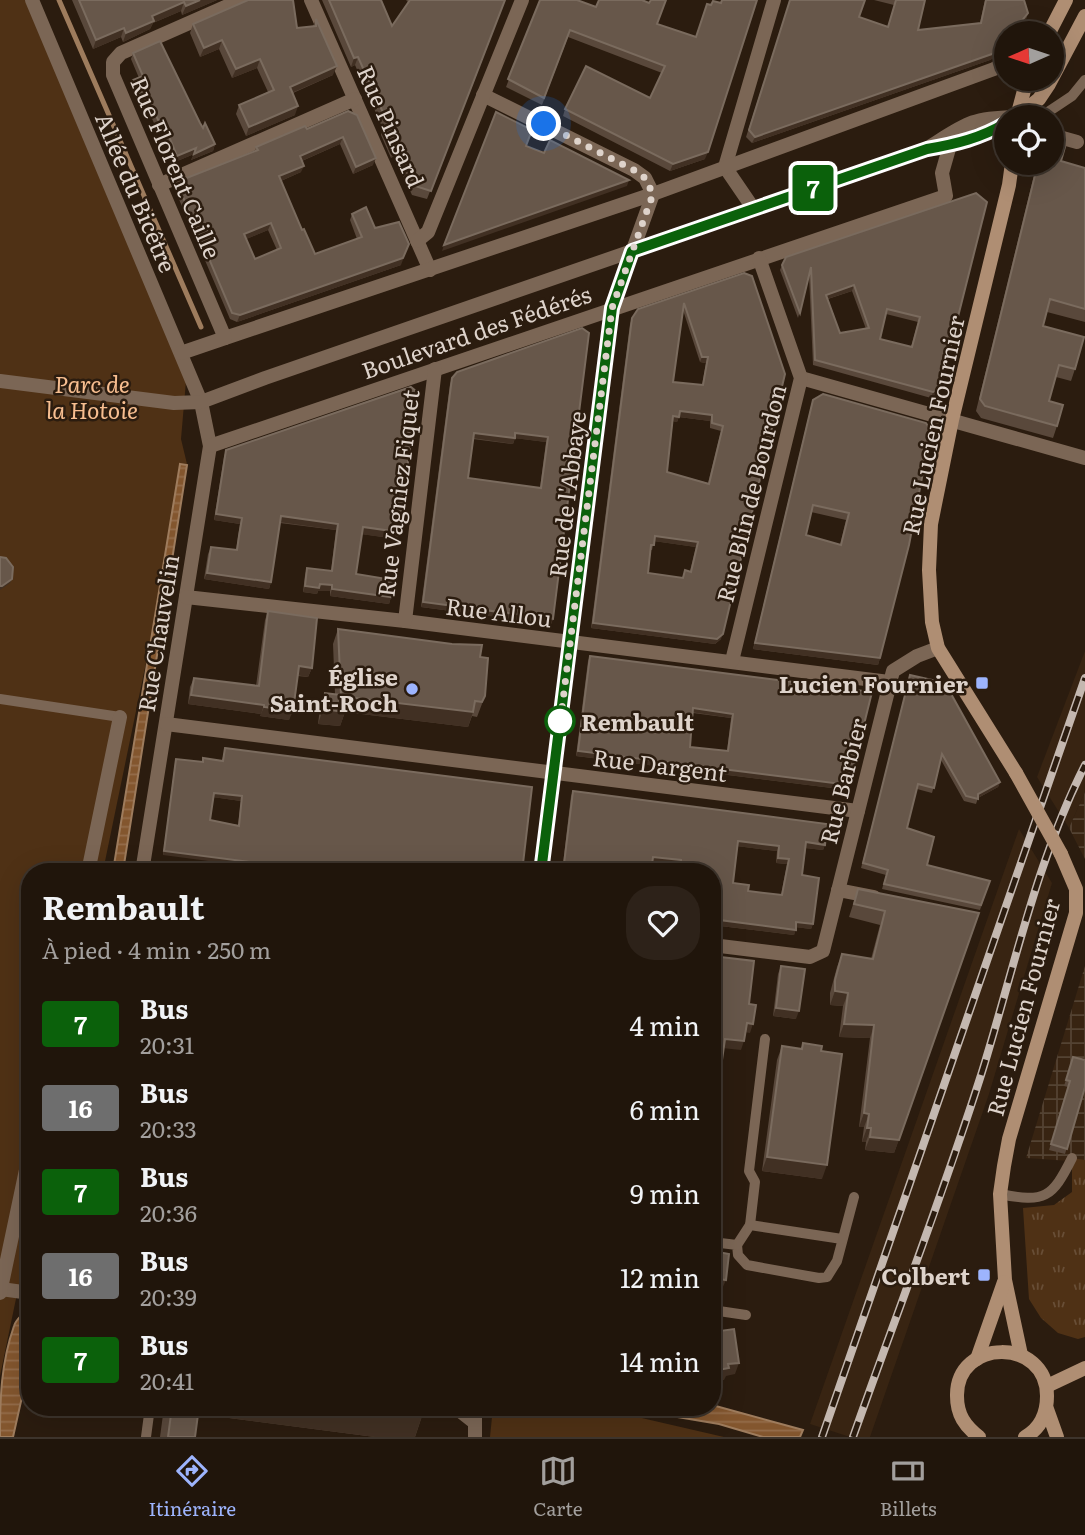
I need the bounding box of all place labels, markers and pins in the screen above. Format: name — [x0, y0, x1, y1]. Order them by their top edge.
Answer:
place label: Église Saint-Roch — [270, 659, 398, 719]
place label: Lucien Fournier — [779, 666, 969, 700]
marker: Lucien Fournier — [974, 675, 990, 691]
marker: Église Saint-Roch — [404, 681, 420, 697]
place label: Rembault — [581, 704, 694, 738]
marker: Rembault — [545, 706, 575, 736]
place label: Colbert — [881, 1258, 970, 1292]
marker: Colbert — [976, 1267, 992, 1283]

